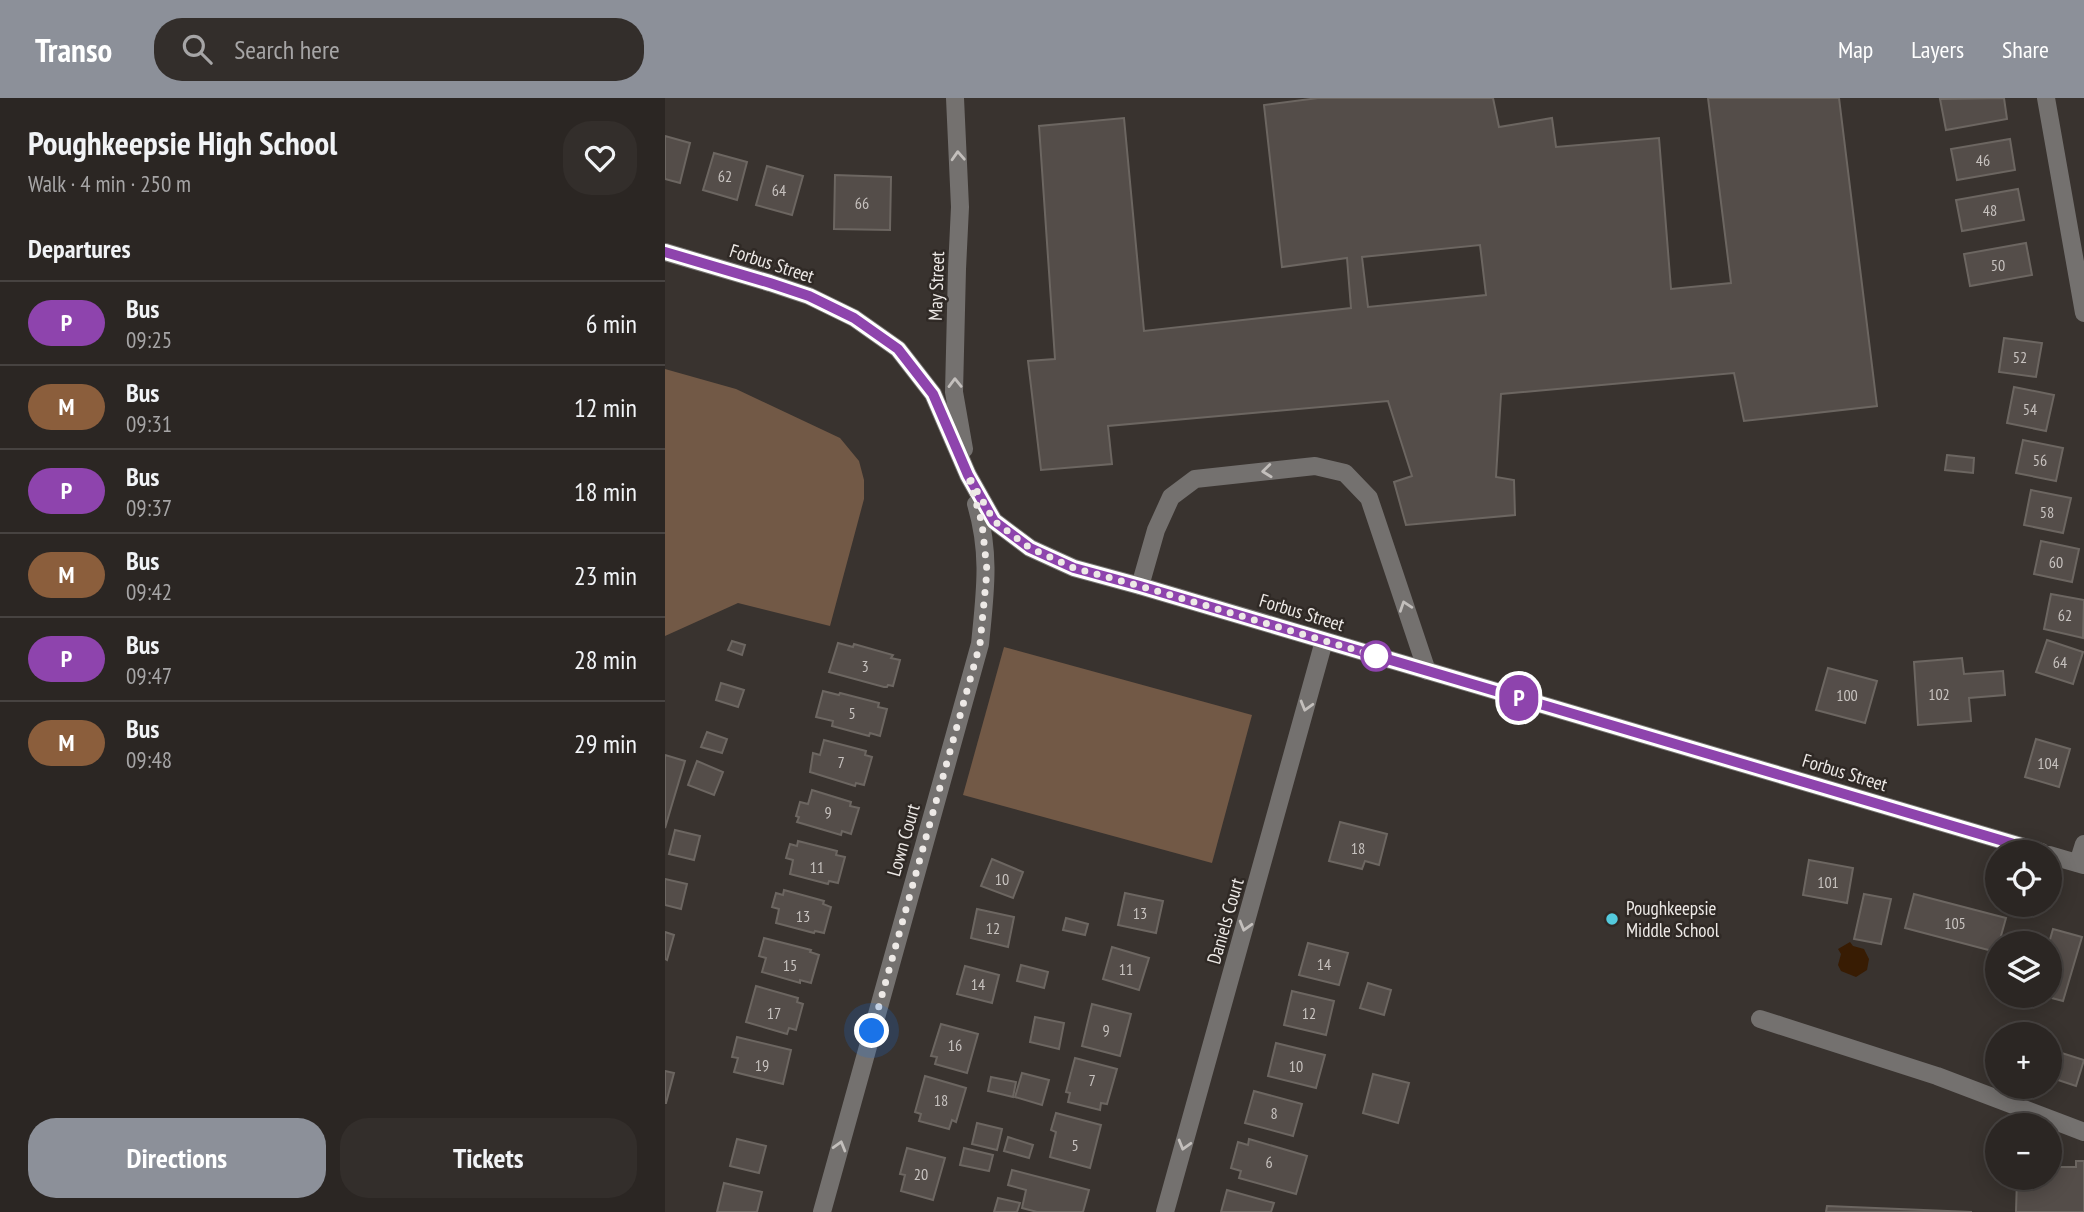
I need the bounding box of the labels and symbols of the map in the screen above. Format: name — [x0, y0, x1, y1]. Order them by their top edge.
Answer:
one-way arrow — [951, 150, 966, 161]
house number: 46 — [1976, 150, 1990, 170]
house number: 62 — [718, 166, 732, 186]
house number: 64 — [772, 180, 786, 200]
house number: 66 — [855, 193, 869, 213]
house number: 48 — [1983, 200, 1997, 220]
street label: Forbus Street — [727, 238, 818, 288]
street label: May Street — [923, 250, 949, 321]
house number: 50 — [1991, 255, 2005, 275]
house number: 52 — [2013, 347, 2027, 367]
one-way arrow — [947, 378, 963, 388]
house number: 54 — [2023, 399, 2037, 419]
house number: 56 — [2033, 450, 2047, 470]
one-way arrow — [1262, 464, 1273, 479]
house number: 58 — [2040, 502, 2054, 522]
house number: 60 — [2049, 552, 2063, 572]
street label: Forbus Street — [1257, 588, 1348, 636]
one-way arrow — [1399, 600, 1413, 613]
house number: 62 — [2058, 605, 2072, 625]
unlabelled marker — [1361, 641, 1391, 671]
house number: 64 — [2053, 652, 2067, 672]
house number: 3 — [861, 656, 869, 676]
line badge: P — [1496, 675, 1542, 721]
house number: 102 — [1928, 684, 1950, 704]
house number: 100 — [1836, 685, 1858, 705]
one-way arrow — [1300, 700, 1314, 712]
house number: 5 — [848, 703, 856, 723]
street label: Forbus Street — [1800, 748, 1891, 796]
house number: 7 — [837, 752, 845, 772]
house number: 104 — [2037, 753, 2059, 773]
street label: Lown Court — [881, 800, 925, 879]
house number: 9 — [824, 802, 832, 822]
house number: 18 — [1351, 838, 1365, 858]
house number: 11 — [810, 857, 824, 877]
house number: 10 — [995, 869, 1009, 889]
house number: 101 — [1817, 872, 1839, 892]
street label: Daniels Court — [1201, 875, 1249, 967]
place label: Poughkeepsie Middle School — [1626, 896, 1720, 942]
house number: 13 — [1133, 903, 1147, 923]
house number: 13 — [796, 906, 810, 926]
marker: Poughkeepsie Middle School — [1604, 911, 1620, 927]
house number: 105 — [1944, 913, 1966, 933]
house number: 12 — [986, 918, 1000, 938]
one-way arrow — [1239, 919, 1253, 931]
house number: 14 — [1317, 954, 1331, 974]
house number: 15 — [783, 955, 797, 975]
house number: 11 — [1119, 959, 1133, 979]
house number: 14 — [971, 974, 985, 994]
house number: 17 — [767, 1003, 781, 1023]
house number: 12 — [1302, 1003, 1316, 1023]
your location — [854, 1013, 889, 1048]
house number: 9 — [1102, 1020, 1110, 1040]
house number: 16 — [948, 1035, 962, 1055]
house number: 19 — [755, 1055, 769, 1075]
house number: 10 — [1289, 1056, 1303, 1076]
house number: 7 — [1088, 1070, 1096, 1090]
house number: 18 — [934, 1090, 948, 1110]
house number: 8 — [1270, 1103, 1278, 1123]
house number: 5 — [1071, 1135, 1079, 1155]
one-way arrow — [1178, 1139, 1192, 1151]
one-way arrow — [832, 1140, 846, 1152]
house number: 6 — [1265, 1152, 1273, 1172]
house number: 20 — [914, 1164, 928, 1184]

